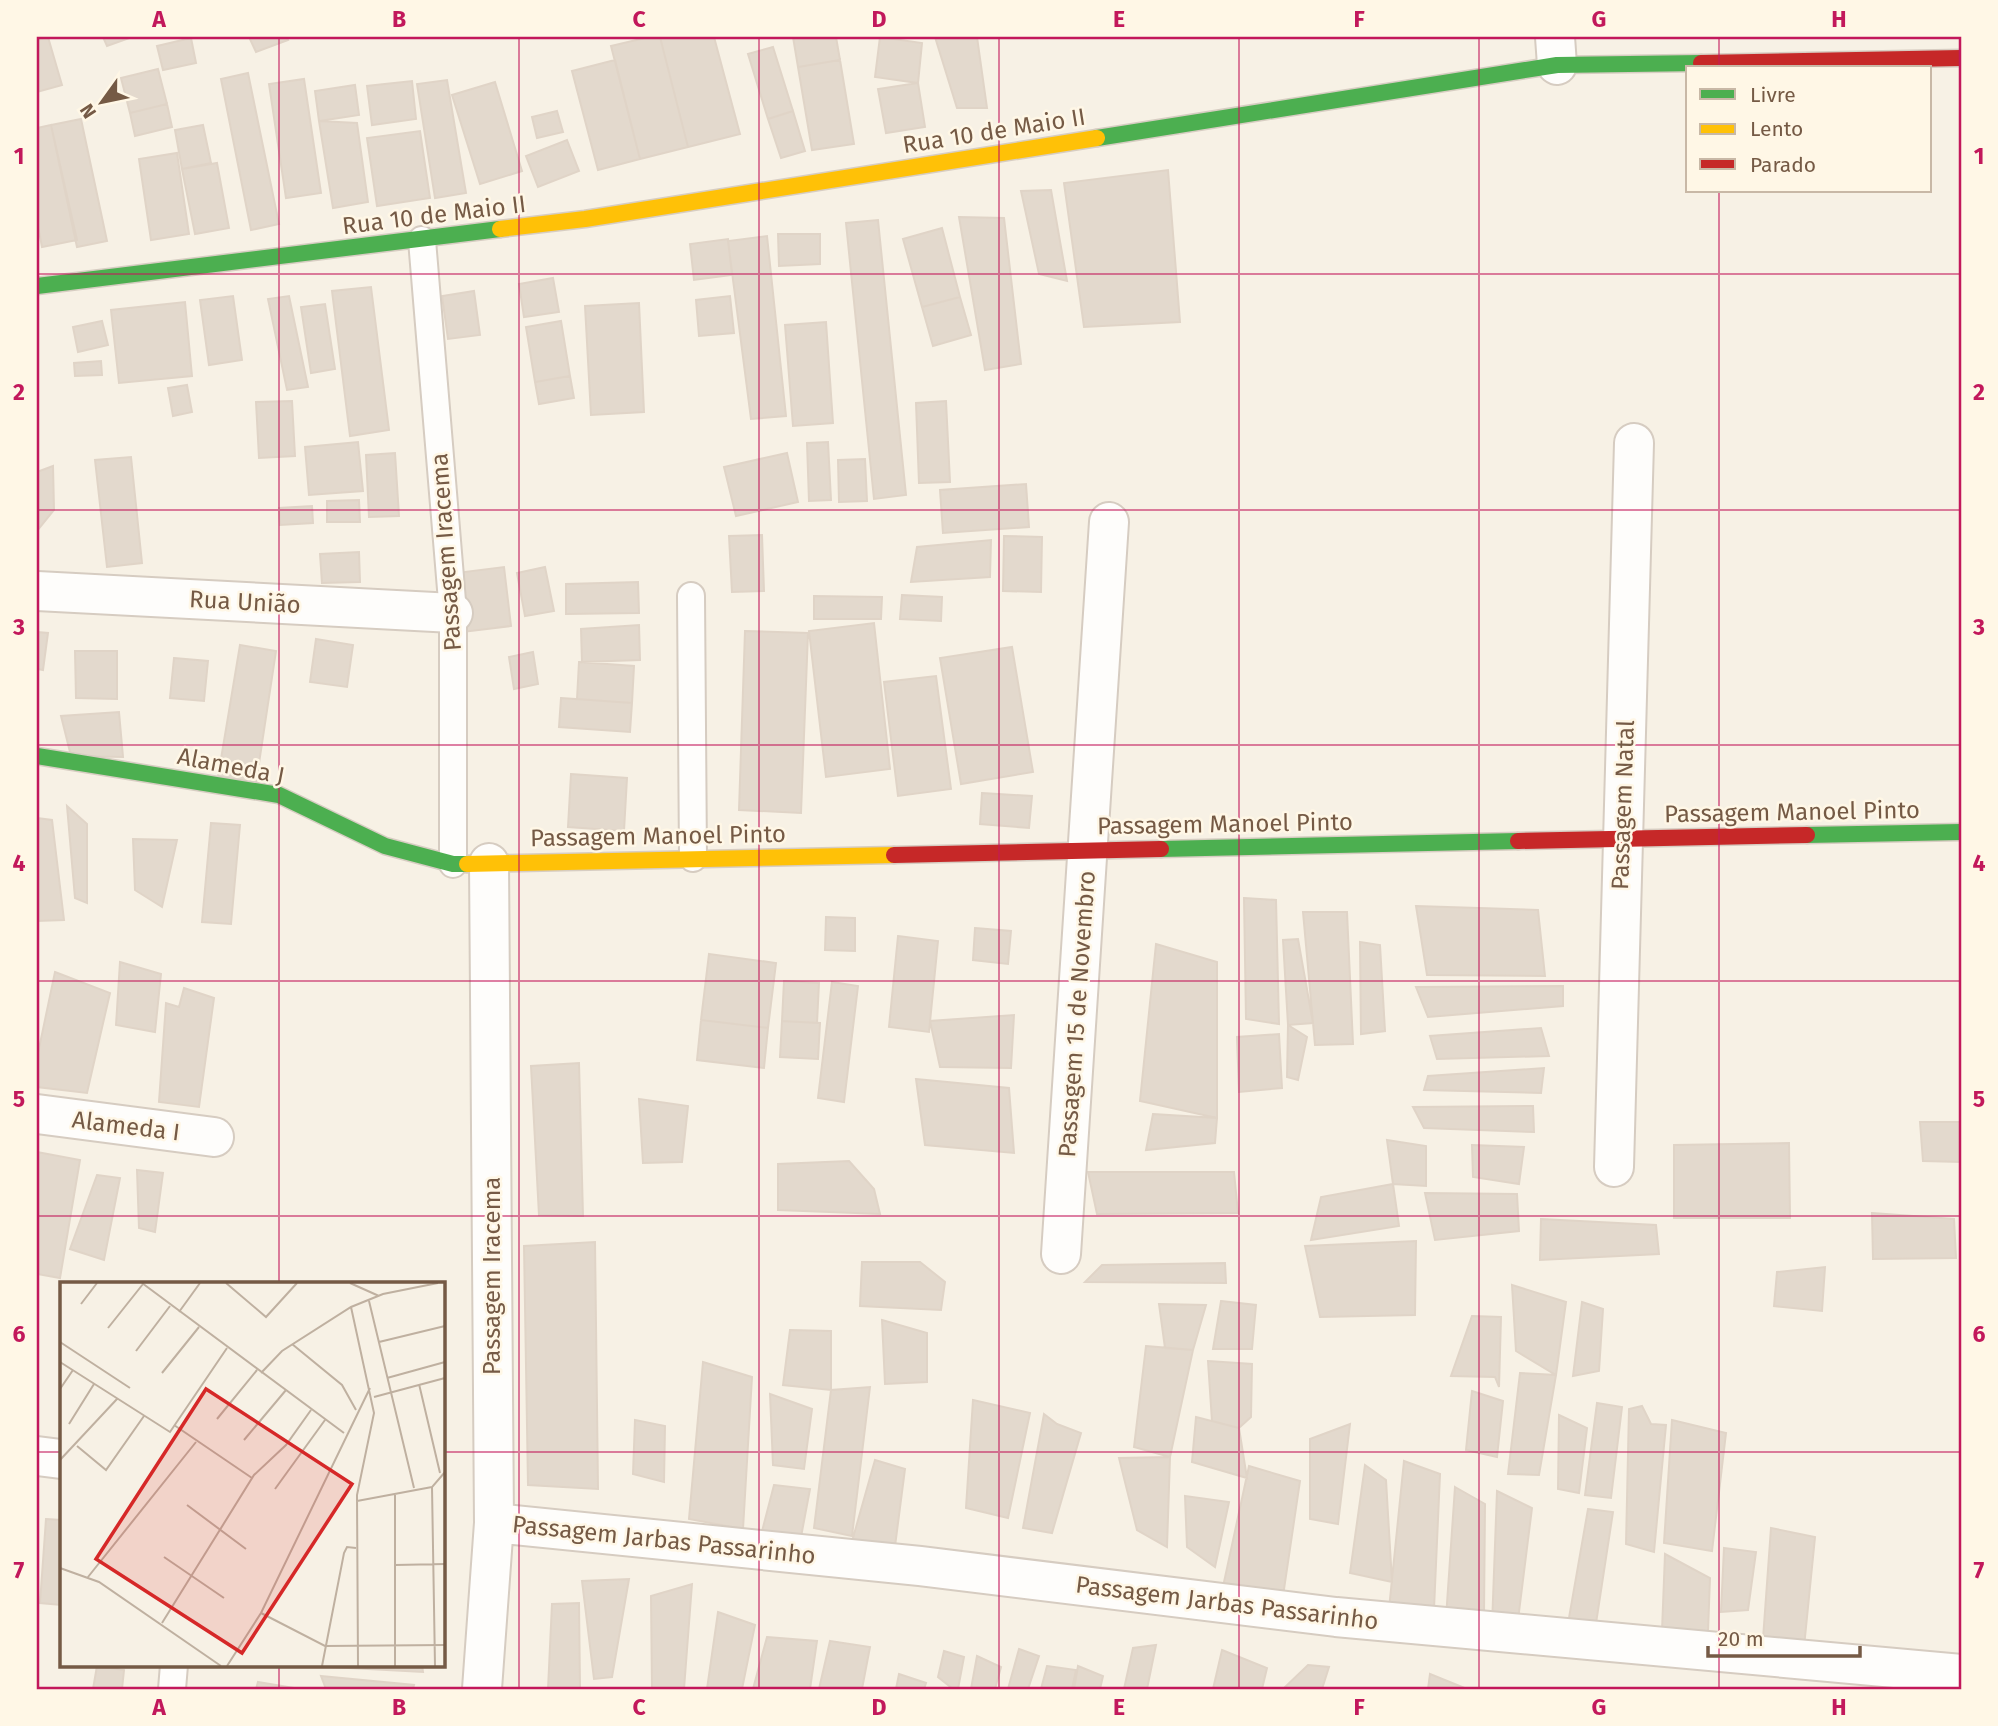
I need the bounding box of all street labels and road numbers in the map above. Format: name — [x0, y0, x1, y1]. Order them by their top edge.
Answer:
street label: Rua 10 de Maio II — [901, 103, 1087, 159]
street label: Rua 10 de Maio II — [341, 190, 527, 240]
street label: Passagem Iracema — [425, 452, 467, 652]
street label: Rua União — [188, 585, 302, 619]
street label: Passagem Natal — [1606, 720, 1640, 890]
street label: Alameda J — [175, 742, 287, 790]
street label: Passagem Manoel Pinto — [1664, 796, 1920, 828]
street label: Passagem Manoel Pinto — [1097, 808, 1353, 840]
street label: Passagem Manoel Pinto — [530, 820, 786, 852]
street label: Passagem 15 de Novembro — [1053, 870, 1101, 1158]
street label: Alameda I — [71, 1106, 181, 1146]
street label: Passagem Iracema — [478, 1177, 506, 1375]
street label: Passagem Jarbas Passarinho — [511, 1510, 817, 1570]
street label: Passagem Jarbas Passarinho — [1074, 1571, 1380, 1635]

